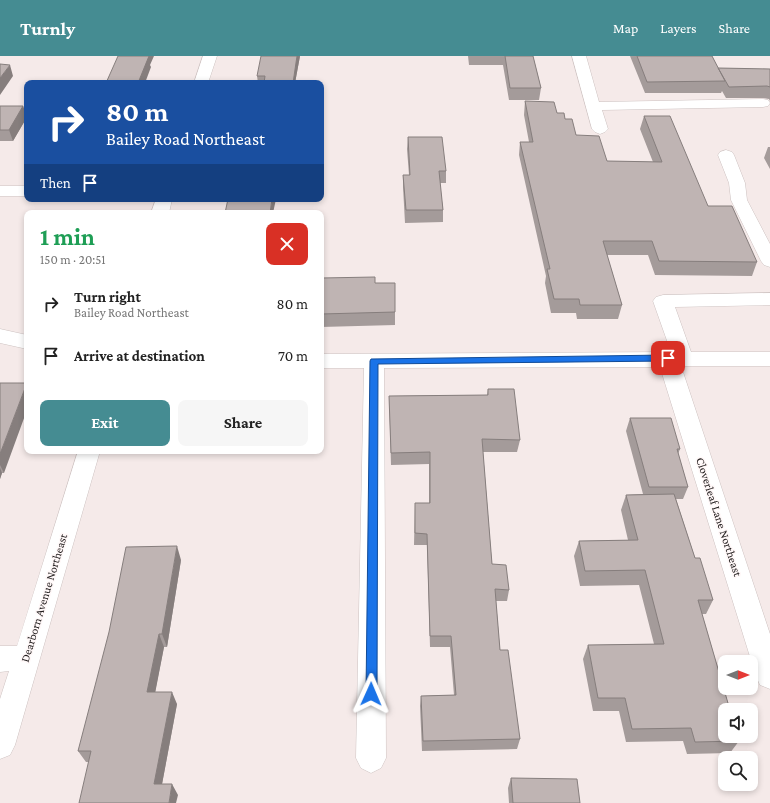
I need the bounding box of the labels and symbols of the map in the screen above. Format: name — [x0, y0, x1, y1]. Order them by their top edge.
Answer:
pin — [651, 341, 685, 375]
street label: Cloverleaf Lane Northeast — [693, 456, 745, 579]
street label: Dearborn Avenue Northeast — [18, 531, 71, 664]
north arrow — [718, 655, 758, 695]
position arrow — [350, 673, 392, 715]

